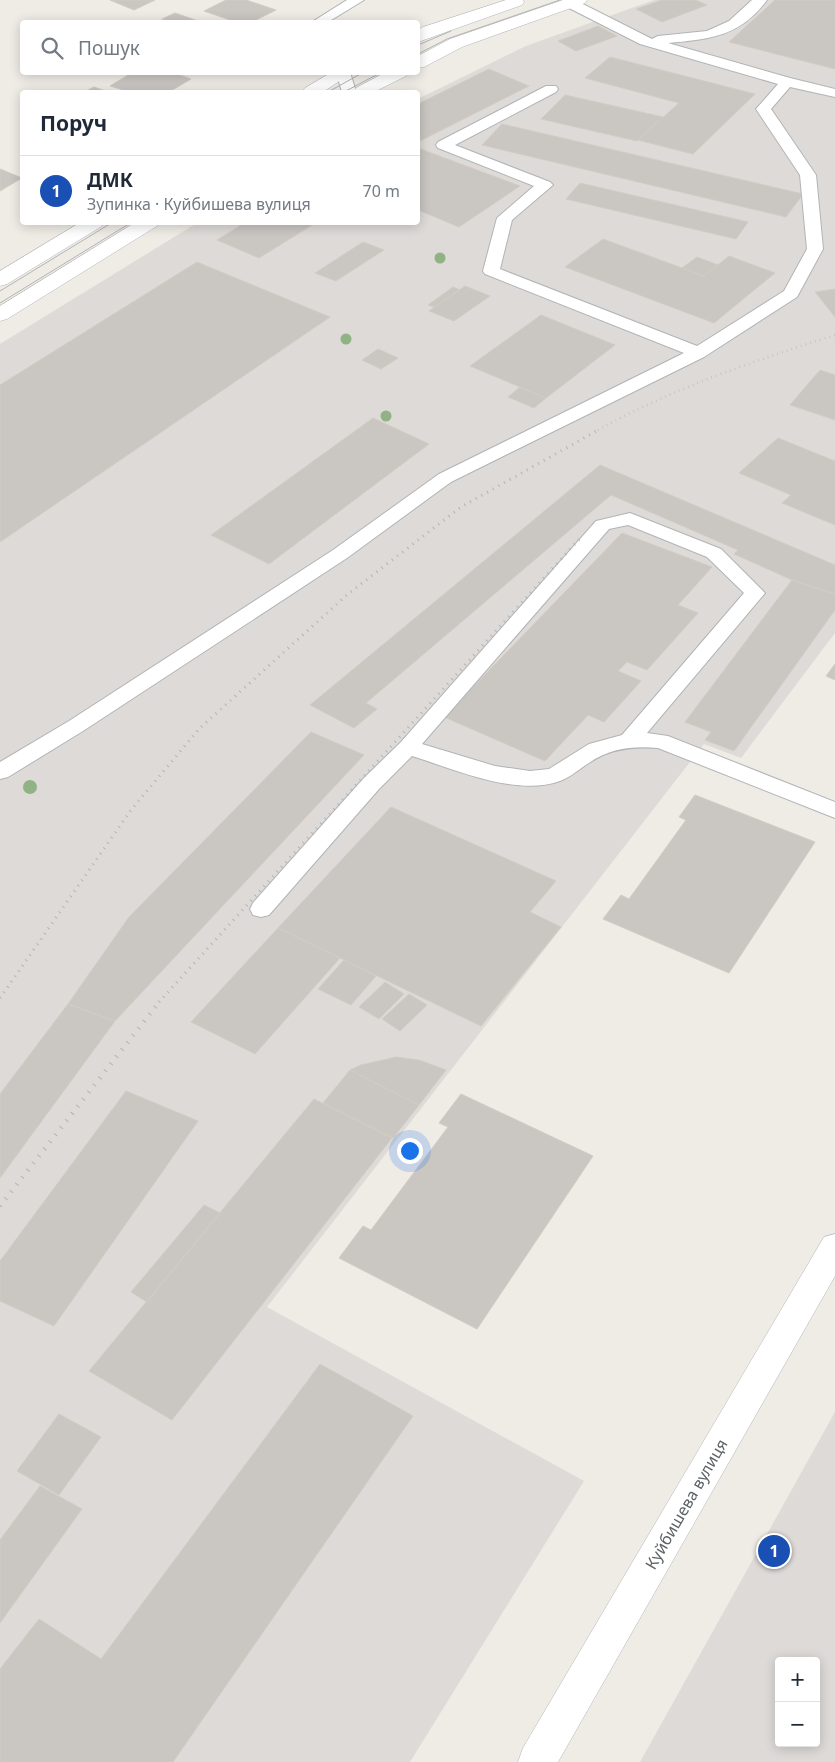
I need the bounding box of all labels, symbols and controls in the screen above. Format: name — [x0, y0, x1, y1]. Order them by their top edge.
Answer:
search box — [20, 20, 420, 75]
icon: search — [38, 34, 66, 62]
text: Пошук — [78, 35, 140, 61]
text: Поруч — [40, 109, 107, 137]
text: ДМК — [87, 167, 133, 193]
text: 1 — [51, 180, 61, 202]
text: 70 m — [363, 180, 400, 202]
text: Зупинка · Куйбишева вулиця — [87, 193, 311, 215]
your location — [397, 1138, 423, 1164]
street label: Куйбишева вулиця — [640, 1435, 732, 1573]
pin: 1 — [758, 1532, 790, 1570]
map controls — [775, 1657, 820, 1747]
button: + — [775, 1657, 820, 1702]
button: − — [775, 1702, 820, 1747]

